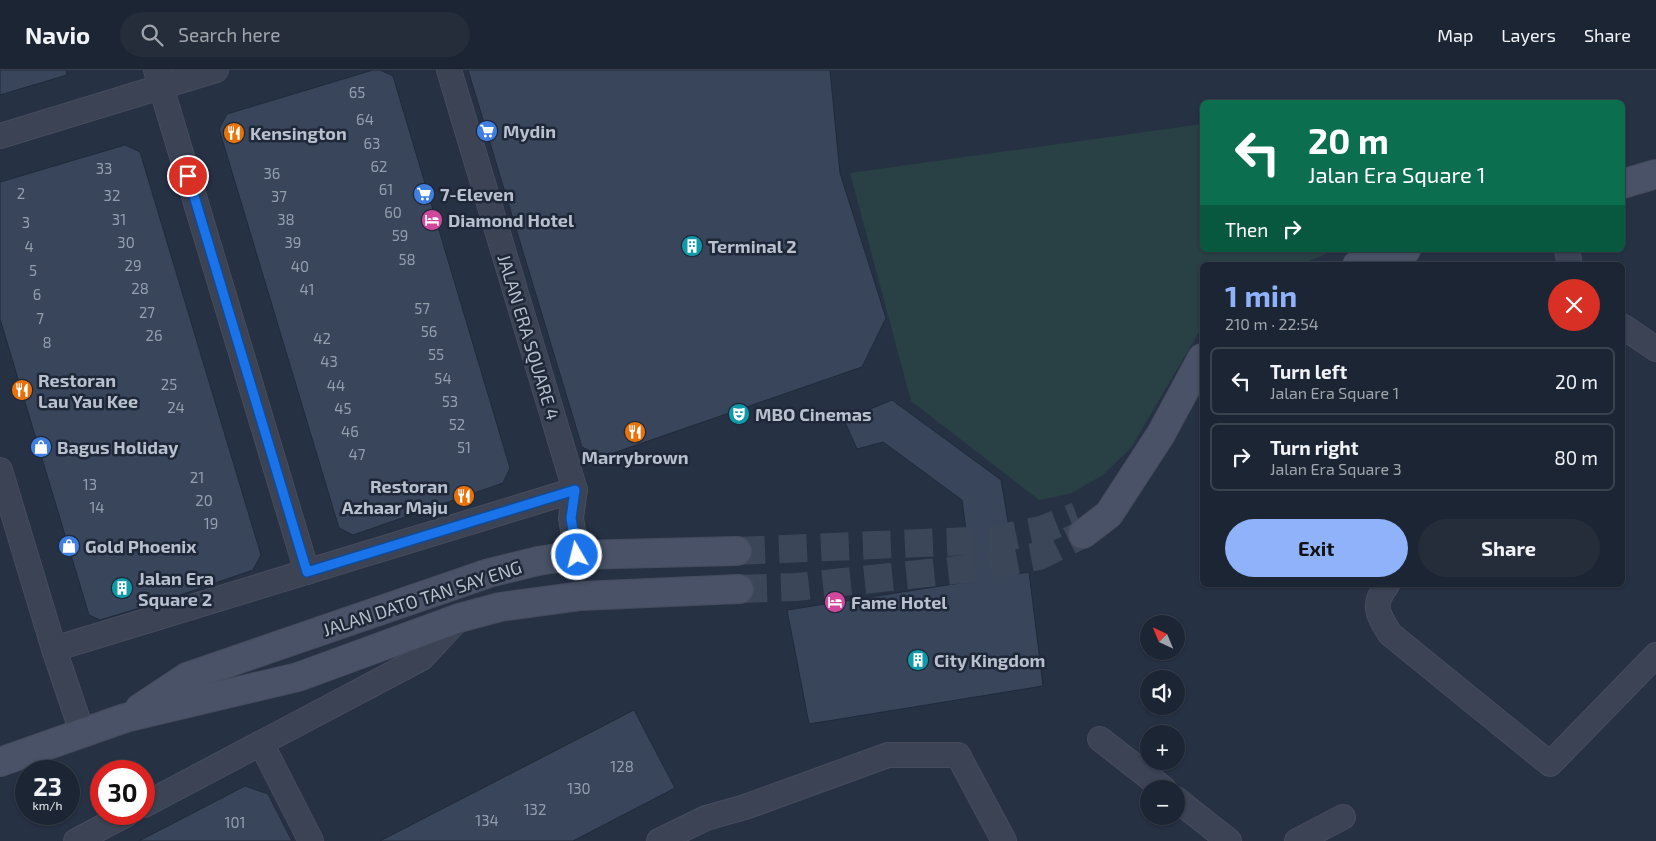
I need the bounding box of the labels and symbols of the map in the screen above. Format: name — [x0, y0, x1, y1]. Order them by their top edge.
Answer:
house number: 65 — [349, 83, 365, 101]
house number: 64 — [356, 110, 374, 128]
supermarket icon: Mydin — [475, 119, 499, 143]
place label: Mydin — [503, 120, 556, 142]
restaurant icon: Kensington — [222, 121, 246, 145]
place label: Kensington — [250, 122, 347, 144]
house number: 63 — [364, 134, 380, 152]
pin — [167, 155, 209, 197]
house number: 62 — [370, 157, 388, 175]
house number: 33 — [96, 159, 112, 177]
house number: 36 — [264, 164, 280, 182]
house number: 61 — [379, 180, 393, 198]
supermarket icon: 7-Eleven — [412, 182, 436, 206]
place label: 7-Eleven — [440, 183, 514, 205]
house number: 2 — [17, 184, 25, 202]
house number: 32 — [104, 186, 120, 204]
house number: 37 — [271, 187, 287, 205]
house number: 60 — [384, 203, 402, 221]
hotel icon: Diamond Hotel — [420, 208, 444, 232]
place label: Diamond Hotel — [448, 209, 574, 231]
house number: 31 — [112, 210, 126, 228]
house number: 38 — [277, 210, 295, 228]
house number: 3 — [22, 213, 30, 231]
house number: 59 — [392, 226, 408, 244]
house number: 30 — [117, 233, 135, 251]
house number: 39 — [285, 233, 301, 251]
building icon: Terminal 2 — [680, 234, 704, 258]
place label: Terminal 2 — [708, 235, 797, 257]
house number: 4 — [24, 237, 34, 255]
house number: 58 — [398, 250, 416, 268]
street label: JALAN ERA SQUARE 4 — [493, 252, 565, 422]
house number: 29 — [124, 256, 142, 274]
house number: 40 — [291, 257, 309, 275]
house number: 5 — [29, 261, 37, 279]
house number: 28 — [131, 279, 149, 297]
house number: 41 — [299, 280, 315, 298]
house number: 6 — [33, 285, 41, 303]
house number: 57 — [414, 299, 430, 317]
house number: 27 — [139, 303, 155, 321]
house number: 7 — [36, 309, 44, 327]
house number: 56 — [421, 322, 437, 340]
house number: 26 — [145, 326, 163, 344]
house number: 42 — [313, 329, 331, 347]
house number: 8 — [42, 333, 52, 351]
house number: 55 — [428, 345, 444, 363]
house number: 43 — [320, 352, 338, 370]
place label: Restoran Lau Yau Kee — [38, 369, 138, 412]
house number: 54 — [434, 369, 452, 387]
house number: 25 — [161, 375, 177, 393]
house number: 44 — [327, 376, 345, 394]
restaurant icon: Restoran Lau Yau Kee — [10, 378, 34, 402]
house number: 53 — [442, 392, 458, 410]
house number: 24 — [167, 398, 185, 416]
house number: 45 — [334, 399, 352, 417]
theatre icon: MBO Cinemas — [727, 402, 751, 426]
place label: MBO Cinemas — [755, 403, 871, 425]
house number: 52 — [449, 415, 465, 433]
restaurant icon: Marrybrown — [623, 420, 647, 444]
house number: 46 — [341, 422, 359, 440]
shop icon: Bagus Holiday — [29, 435, 53, 459]
place label: Bagus Holiday — [57, 436, 179, 458]
house number: 51 — [457, 438, 471, 456]
house number: 47 — [349, 445, 366, 463]
place label: Marrybrown — [581, 446, 689, 468]
house number: 21 — [190, 468, 204, 486]
house number: 13 — [83, 475, 97, 493]
place label: Restoran Azhaar Maju — [342, 475, 448, 518]
restaurant icon: Restoran Azhaar Maju — [452, 484, 476, 508]
house number: 20 — [195, 491, 213, 509]
house number: 14 — [89, 498, 105, 516]
house number: 19 — [204, 514, 218, 532]
position arrow — [550, 528, 602, 580]
shop icon: Gold Phoenix — [57, 534, 81, 558]
place label: Gold Phoenix — [85, 535, 197, 557]
street label: JALAN DATO TAN SAY ENG — [320, 555, 524, 641]
place label: Jalan Era Square 2 — [138, 567, 214, 610]
building icon: Jalan Era Square 2 — [110, 576, 134, 600]
hotel icon: Fame Hotel — [823, 590, 847, 614]
place label: Fame Hotel — [851, 591, 947, 613]
north arrow — [1140, 615, 1185, 660]
building icon: City Kingdom — [906, 648, 930, 672]
place label: City Kingdom — [934, 649, 1045, 671]
house number: 128 — [610, 757, 634, 775]
speed limit sign: 30 — [90, 760, 155, 825]
house number: 130 — [567, 779, 591, 797]
house number: 132 — [524, 800, 546, 818]
house number: 134 — [475, 811, 499, 829]
house number: 101 — [225, 813, 246, 831]

